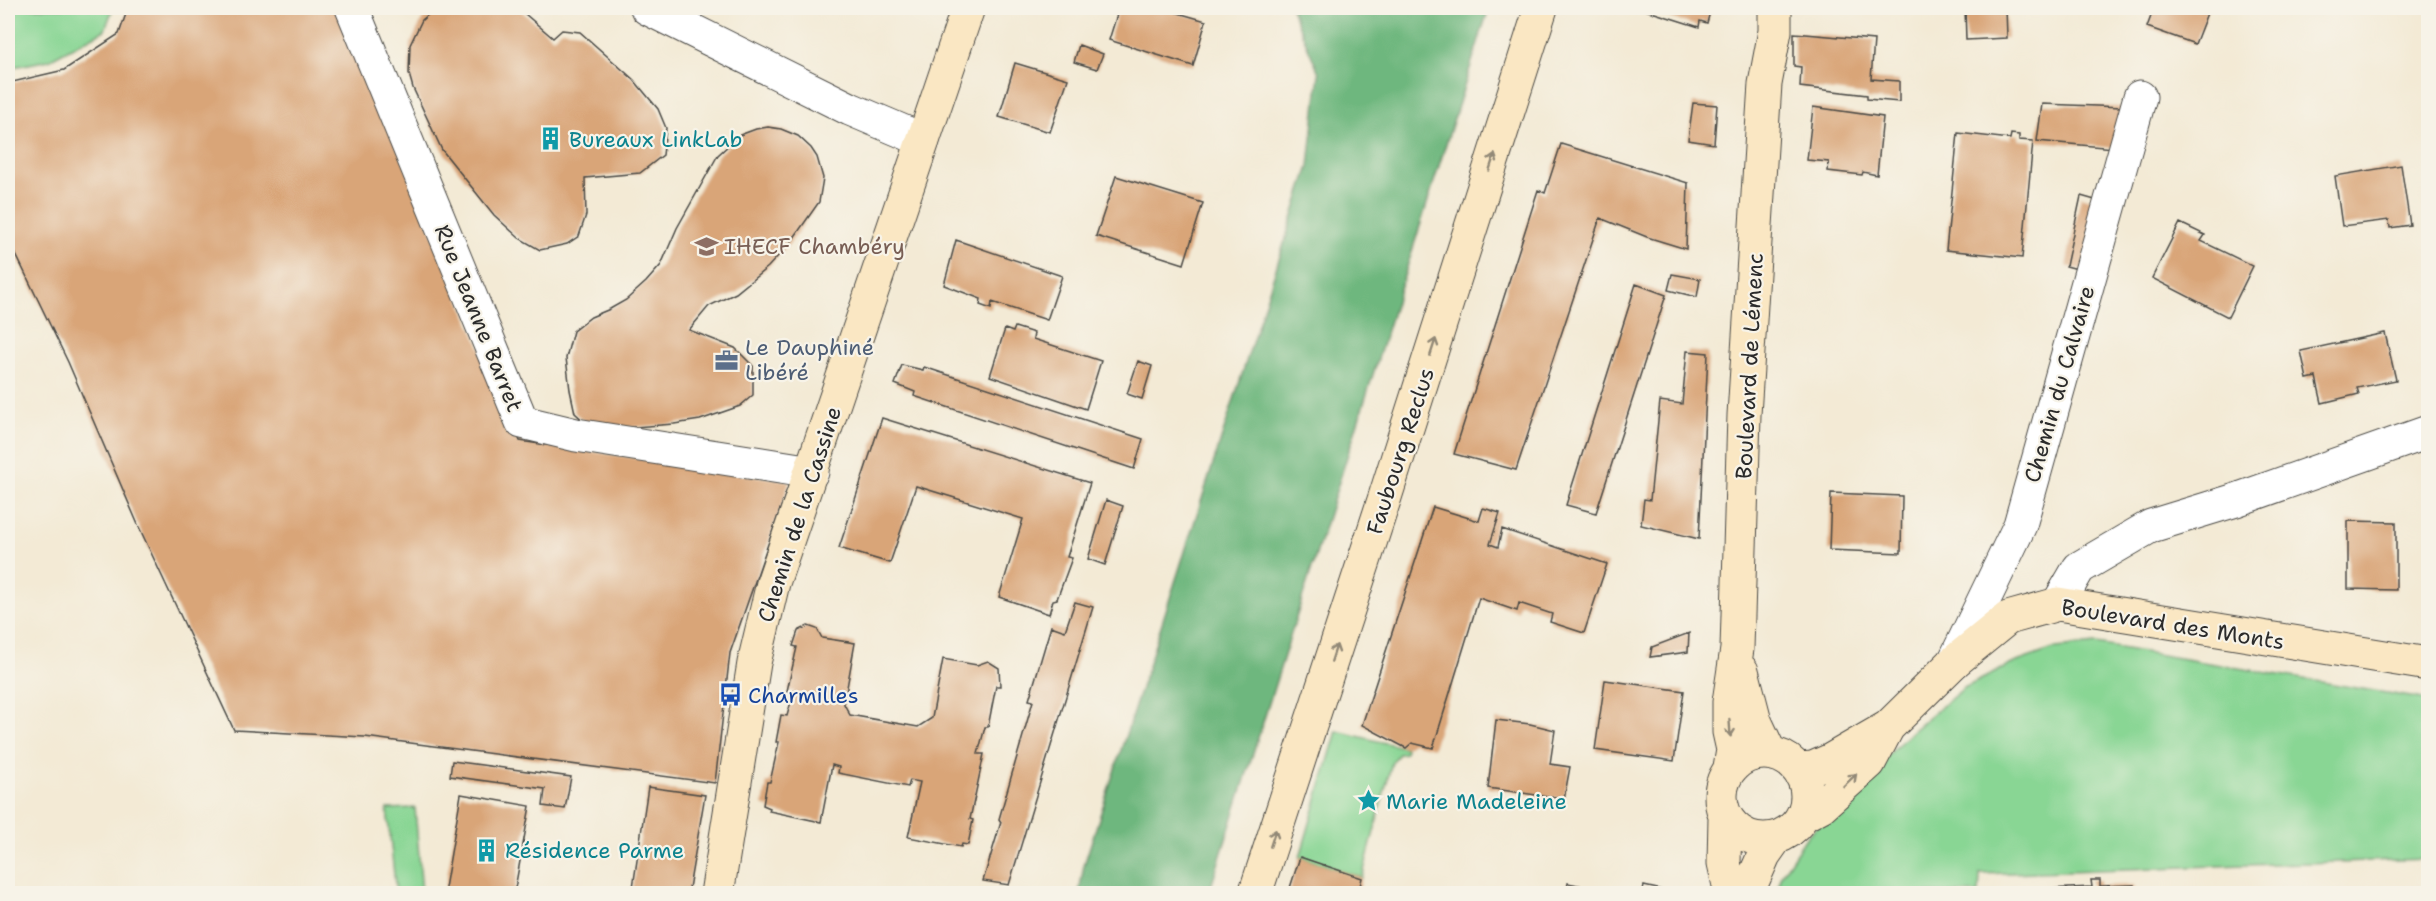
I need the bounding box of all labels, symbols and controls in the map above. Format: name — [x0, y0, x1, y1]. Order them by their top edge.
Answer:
place label: Bureaux LinkLab — [569, 125, 742, 154]
building icon: Bureaux LinkLab — [538, 126, 564, 152]
one-way arrow — [1487, 153, 1498, 172]
street label: Rue Jeanne Barret — [428, 220, 529, 416]
place label: IHECF Chambéry — [724, 232, 905, 261]
school or university icon: IHECF Chambéry — [693, 233, 719, 259]
street label: Boulevard de Lémenc — [1729, 252, 1770, 480]
street label: Chemin du Calvaire — [2017, 282, 2101, 486]
place label: Le Dauphiné Libéré — [745, 333, 874, 387]
one-way arrow — [1428, 338, 1439, 357]
office icon: Le Dauphiné Libéré — [714, 347, 740, 373]
street label: Faubourg Reclus — [1360, 364, 1441, 538]
street label: Chemin de la Cassine — [751, 403, 848, 626]
street label: Boulevard des Monts — [2059, 593, 2287, 656]
one-way arrow — [1329, 644, 1340, 663]
place label: Charmilles — [748, 681, 859, 710]
bus stop icon: Charmilles — [717, 682, 743, 708]
one-way arrow — [1725, 717, 1736, 737]
one-way arrow — [1843, 773, 1858, 787]
place label: Marie Madeleine — [1386, 787, 1567, 816]
place icon: Marie Madeleine — [1355, 788, 1381, 814]
one-way arrow — [1268, 829, 1279, 848]
place label: Résidence Parme — [505, 836, 684, 865]
building icon: Résidence Parme — [474, 837, 500, 863]

